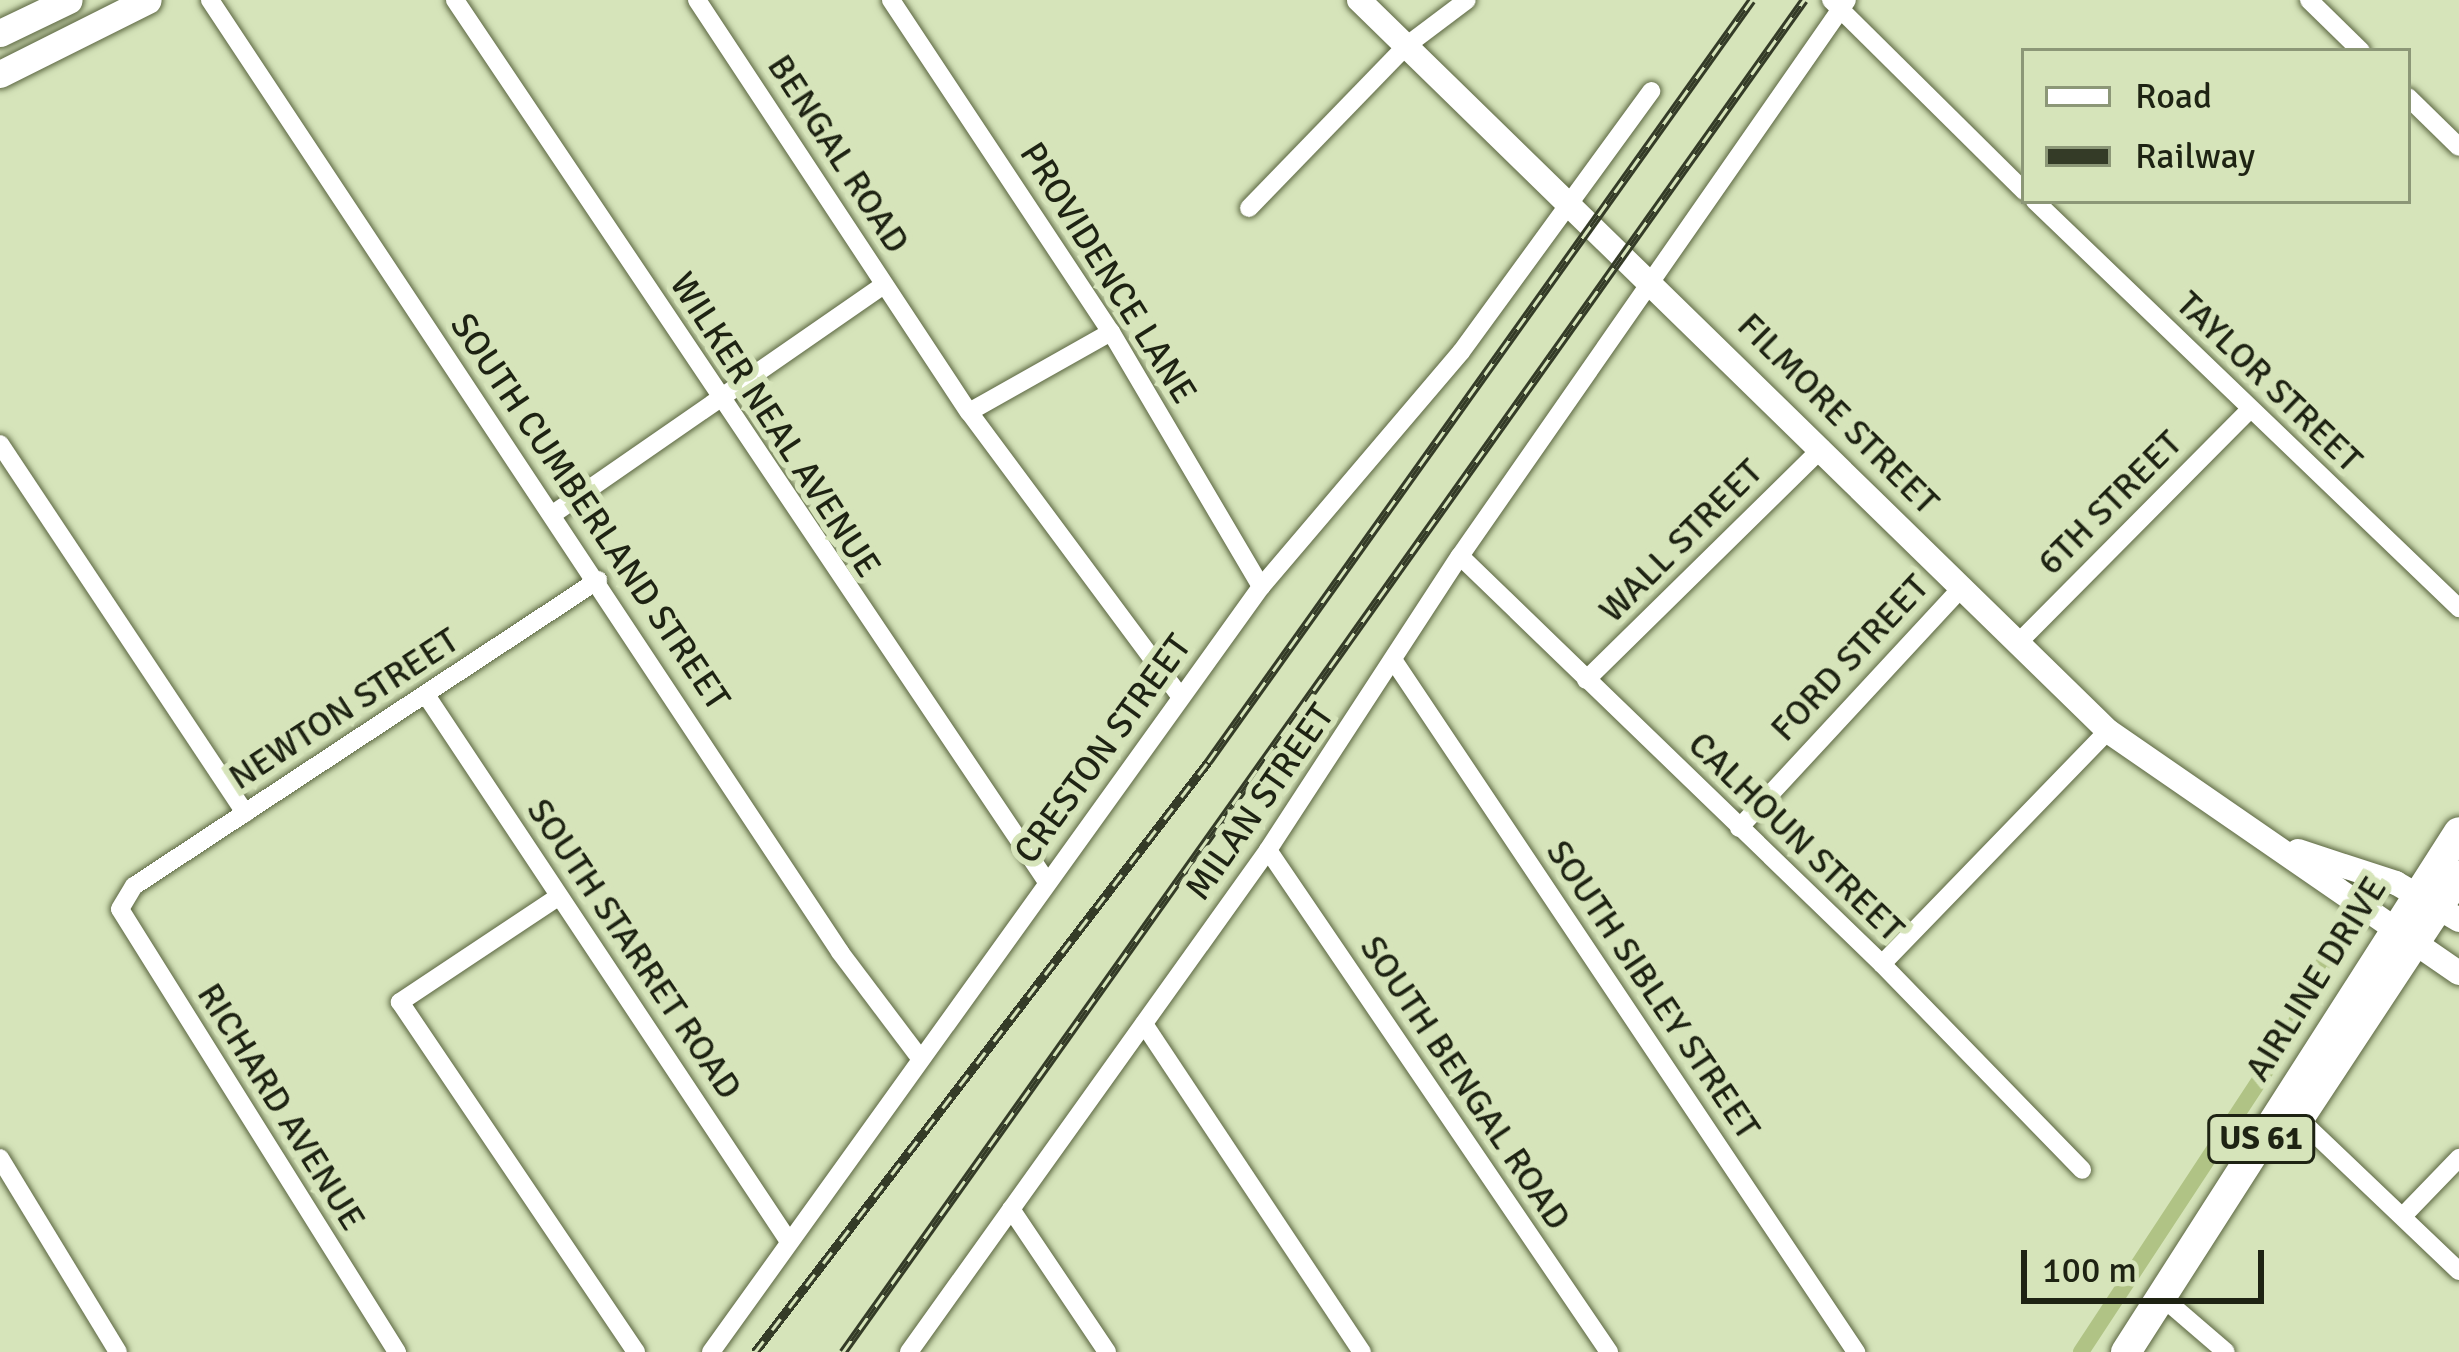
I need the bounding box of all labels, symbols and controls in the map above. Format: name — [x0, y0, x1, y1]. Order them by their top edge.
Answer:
street label: BENGAL ROAD — [758, 47, 918, 261]
legend — [2021, 48, 2411, 204]
text: Road — [2135, 74, 2212, 119]
text: Railway — [2135, 134, 2255, 179]
street label: PROVIDENCE LANE — [1010, 135, 1206, 411]
street label: WILKER NEAL AVENUE — [660, 265, 890, 585]
street label: TAYLOR STREET — [2167, 283, 2371, 481]
street label: FILMORE STREET — [1728, 304, 1948, 524]
street label: SOUTH CUMBERLAND STREET — [441, 305, 739, 719]
street label: 6TH STREET — [2029, 422, 2191, 584]
street label: WALL STREET — [1590, 450, 1772, 632]
street label: FORD STREET — [1762, 566, 1938, 750]
street label: NEWTON STREET — [221, 619, 467, 799]
street label: CRESTON STREET — [1005, 626, 1201, 872]
street label: MILAN STREET — [1177, 696, 1343, 908]
street label: CALHOUN STREET — [1679, 723, 1913, 951]
street label: SOUTH STARRET ROAD — [517, 791, 751, 1107]
street label: SOUTH SIBLEY STREET — [1537, 832, 1769, 1148]
street label: AIRLINE DRIVE — [2236, 869, 2396, 1089]
street label: SOUTH BENGAL ROAD — [1351, 928, 1579, 1238]
street label: RICHARD AVENUE — [188, 975, 374, 1239]
road number: US 61 — [2207, 1112, 2315, 1166]
scale bar — [2027, 1226, 2270, 1300]
text: 100 m — [2042, 1248, 2137, 1293]

